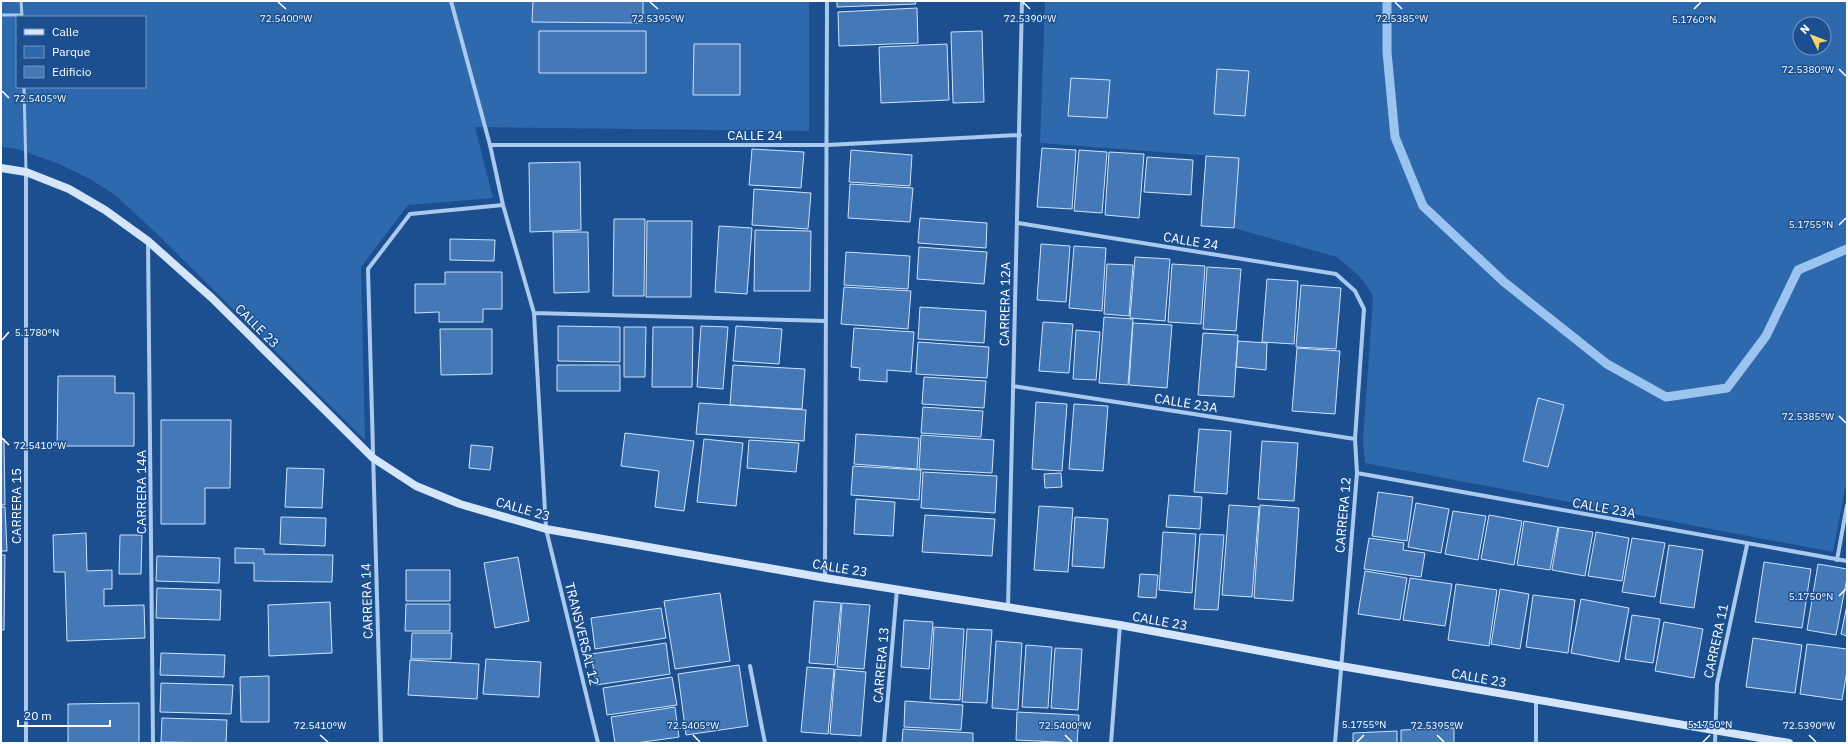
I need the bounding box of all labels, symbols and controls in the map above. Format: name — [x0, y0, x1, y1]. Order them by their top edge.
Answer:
text: 72.5400°W — [260, 12, 312, 25]
text: 72.5395°W — [632, 12, 684, 25]
text: 72.5390°W — [1004, 12, 1056, 25]
text: 72.5385°W — [1376, 12, 1428, 25]
text: 5.1760°N — [1672, 13, 1716, 26]
legend — [16, 16, 146, 88]
north arrow — [1792, 16, 1832, 56]
text: N — [1797, 21, 1813, 37]
text: Calle — [52, 24, 79, 39]
text: Parque — [52, 44, 91, 59]
text: 72.5380°W — [1782, 63, 1834, 76]
text: Edificio — [52, 64, 92, 79]
text: 72.5405°W — [14, 92, 66, 105]
street label: CALLE 24 — [727, 127, 783, 144]
text: 5.1755°N — [1789, 218, 1833, 231]
street label: CALLE 24 — [1162, 228, 1220, 254]
street label: CARRERA 12A — [996, 261, 1014, 346]
street label: CALLE 23 — [231, 300, 283, 352]
text: 5.1780°N — [15, 326, 59, 339]
street label: CALLE 23A — [1153, 390, 1220, 417]
text: 72.5385°W — [1782, 410, 1834, 423]
text: 72.5410°W — [14, 439, 66, 452]
street label: CARRERA 14A — [133, 449, 150, 534]
street label: CARRERA 15 — [8, 468, 25, 544]
street label: CARRERA 12 — [1331, 476, 1355, 554]
street label: CALLE 23 — [494, 493, 552, 525]
street label: CALLE 23A — [1571, 494, 1638, 522]
street label: CALLE 23 — [811, 555, 869, 581]
street label: CARRERA 14 — [357, 563, 377, 639]
street label: TRANSVERSAL 12 — [561, 581, 603, 687]
text: 5.1750°N — [1789, 590, 1833, 603]
street label: CARRERA 11 — [1700, 602, 1732, 680]
street label: CALLE 23 — [1131, 608, 1189, 634]
street label: CARRERA 13 — [869, 626, 893, 704]
street label: CALLE 23 — [1450, 665, 1508, 691]
scale bar — [18, 702, 110, 728]
text: 20 m — [24, 708, 52, 723]
text: 5.1755°N — [1342, 718, 1386, 731]
text: 5.1750°N — [1688, 718, 1732, 731]
text: 72.5410°W — [294, 719, 346, 732]
text: 72.5405°W — [667, 719, 719, 732]
text: 72.5400°W — [1039, 719, 1091, 732]
text: 72.5395°W — [1411, 719, 1463, 732]
text: 72.5390°W — [1783, 719, 1835, 732]

